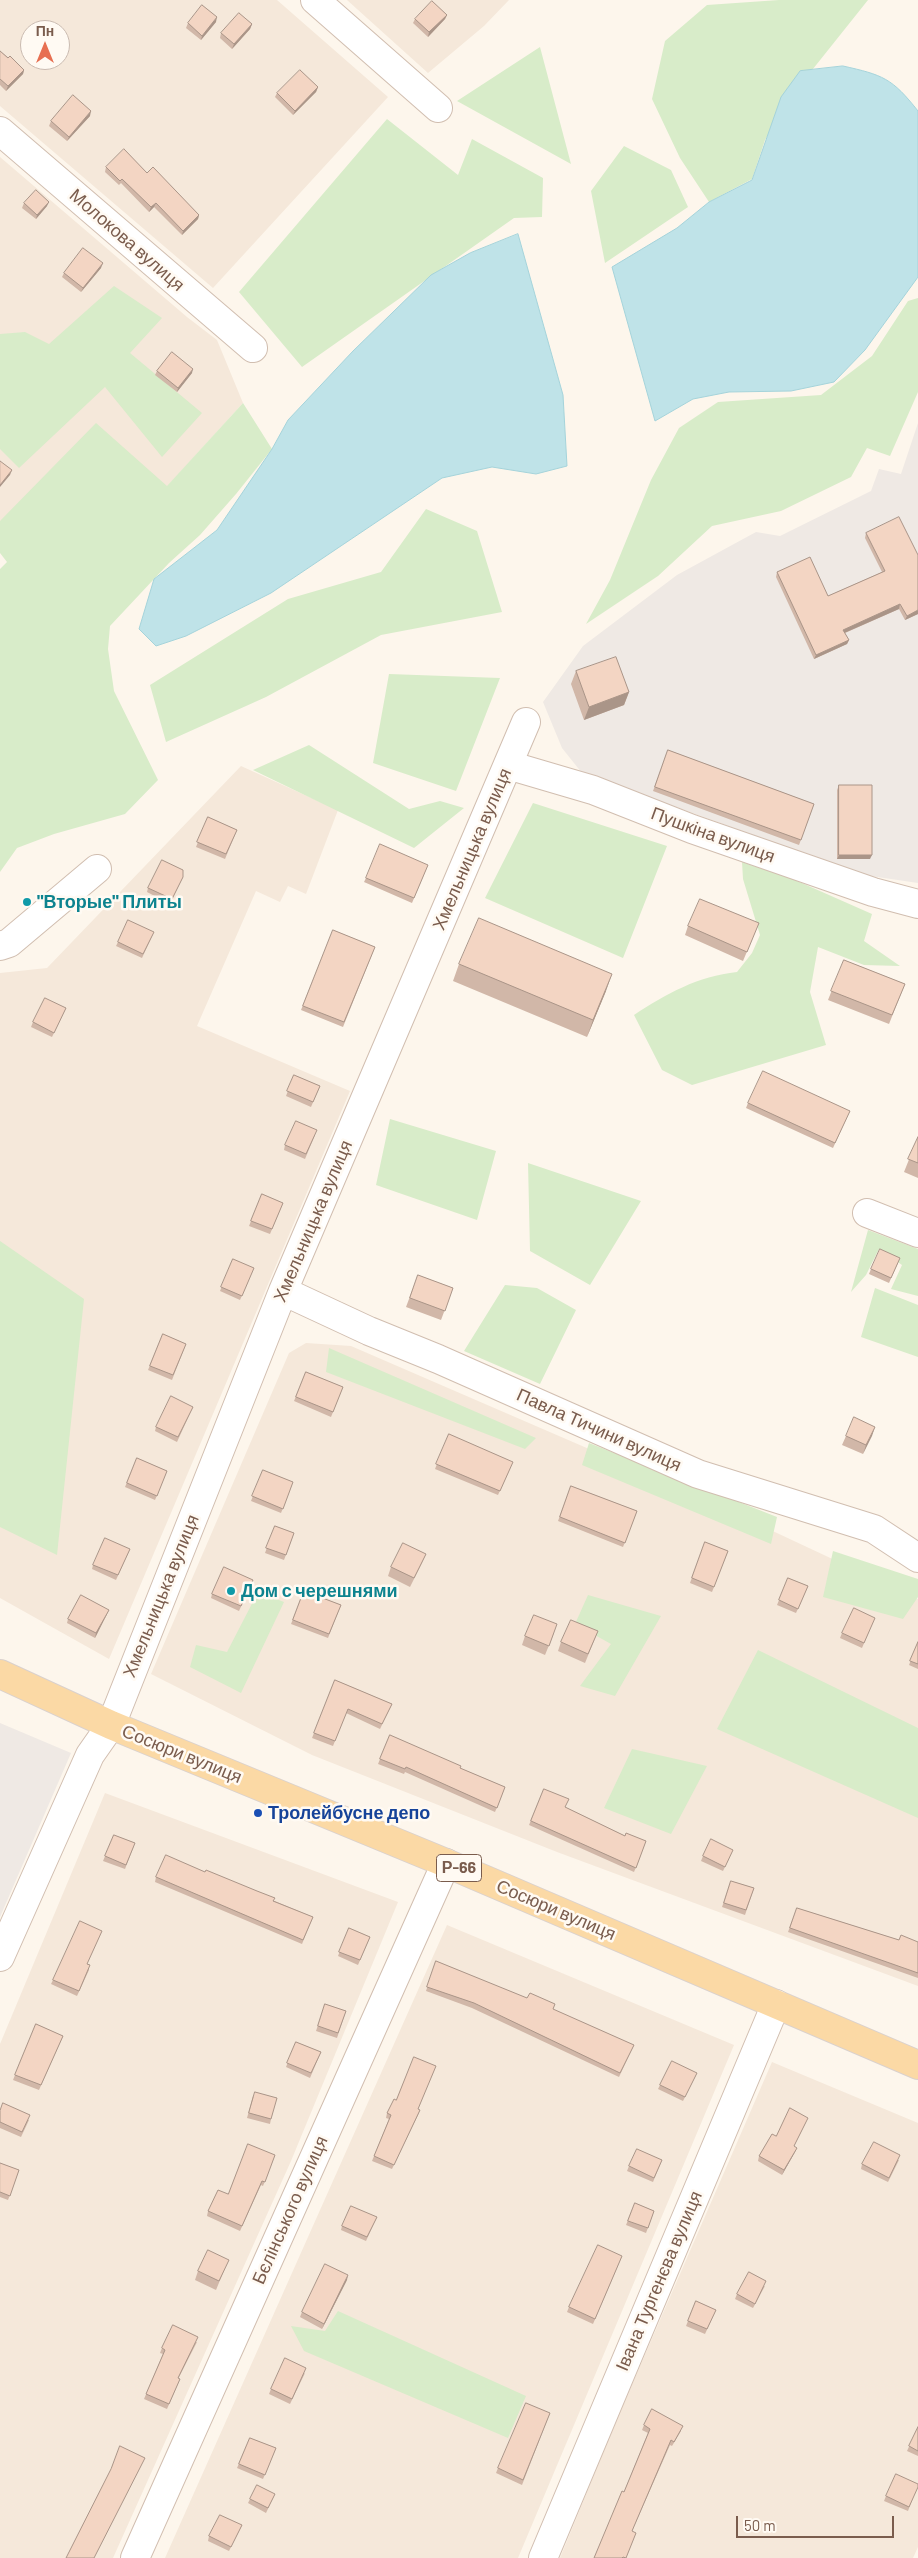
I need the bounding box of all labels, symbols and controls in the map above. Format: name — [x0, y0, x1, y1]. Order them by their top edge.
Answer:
north arrow — [20, 20, 70, 70]
text: Пн — [36, 22, 54, 39]
street label: Молокова вулиця — [65, 184, 189, 296]
street label: Хмельницька вулиця — [428, 765, 516, 933]
street label: Пушкіна вулиця — [648, 803, 778, 867]
place label: "Вторые" Плиты — [37, 891, 182, 913]
marker: "Вторые" Плиты — [21, 896, 33, 908]
street label: Хмельницька вулиця — [269, 1137, 357, 1305]
street label: Павла Тичини вулиця — [513, 1384, 685, 1476]
street label: Хмельницька вулиця — [118, 1511, 204, 1681]
place label: Дом с черешнями — [241, 1580, 398, 1602]
marker: Дом с черешнями — [225, 1585, 237, 1597]
street label: Сосюри вулиця — [119, 1720, 245, 1788]
place label: Тролейбусне депо — [268, 1802, 430, 1824]
marker: Тролейбусне депо — [252, 1807, 264, 1819]
road number: Р-66 — [436, 1855, 482, 1882]
street label: Сосюри вулиця — [493, 1875, 619, 1945]
street label: Бєлінського вулиця — [248, 2132, 332, 2288]
street label: Івана Тургенєва вулиця — [611, 2188, 707, 2374]
scale bar — [738, 2506, 896, 2538]
text: 50 m — [744, 2516, 776, 2534]

